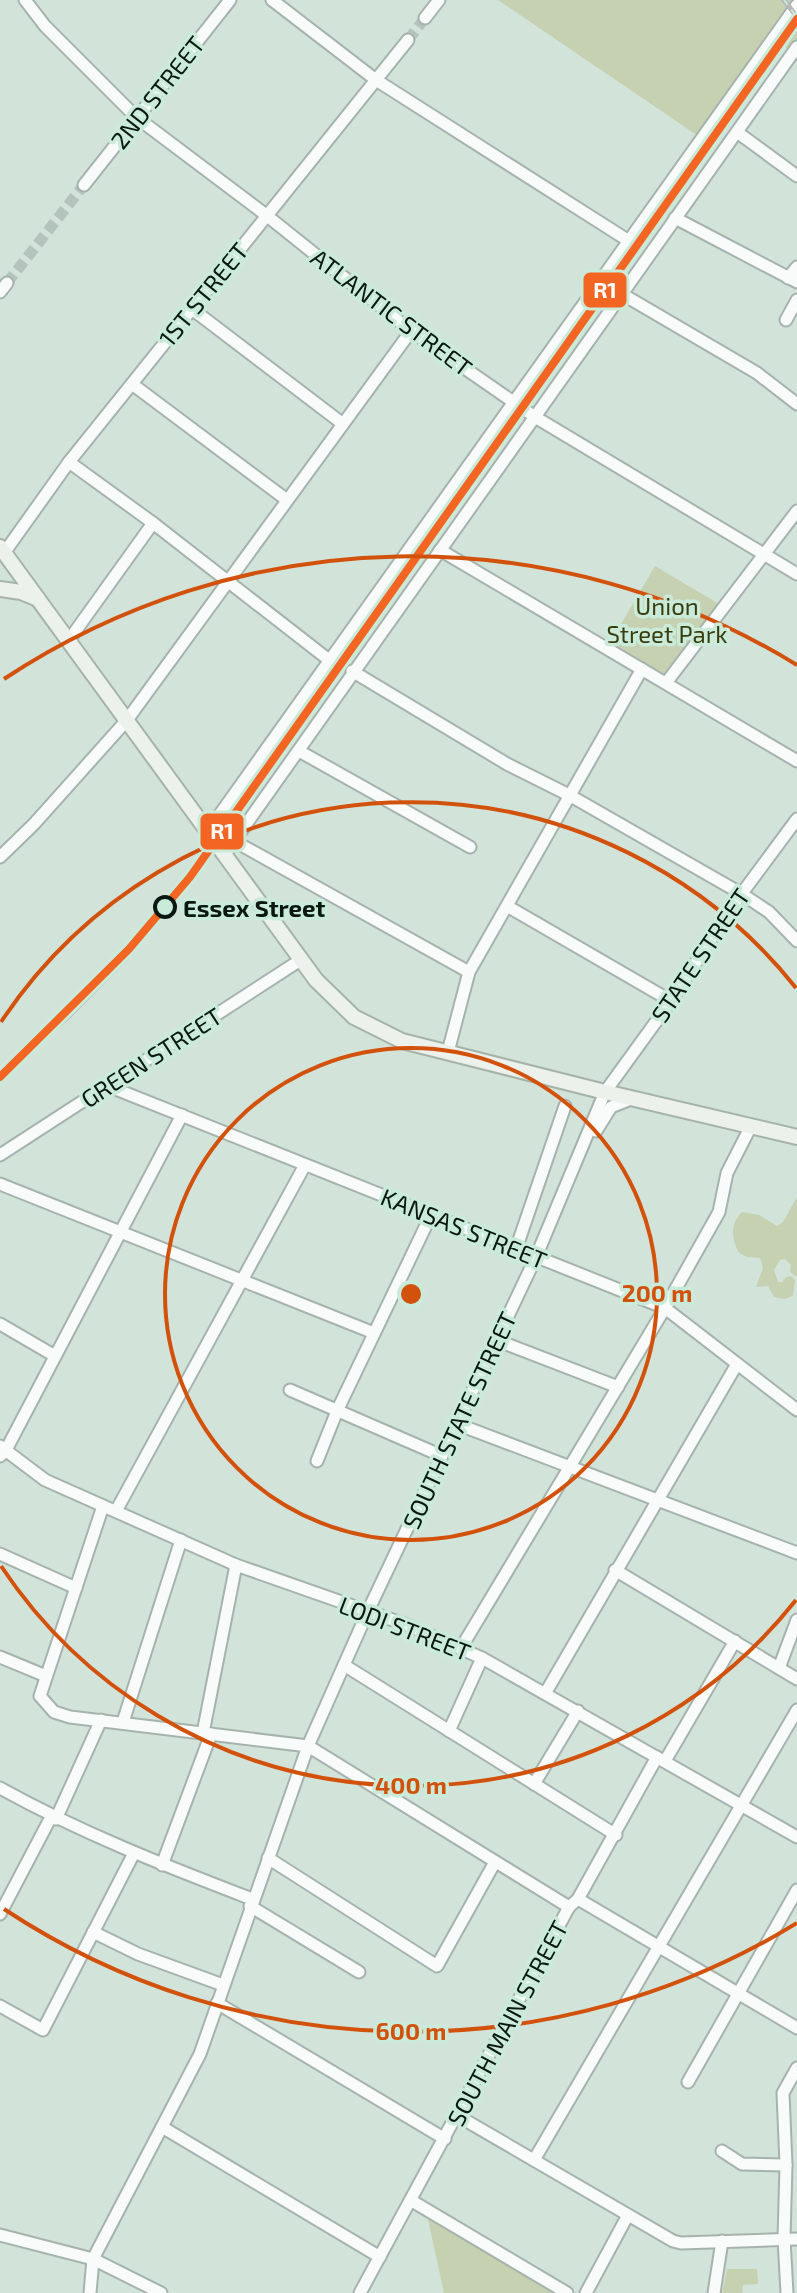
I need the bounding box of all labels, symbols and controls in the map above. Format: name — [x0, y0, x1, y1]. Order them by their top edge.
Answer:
street label: 2ND STREET — [104, 30, 210, 154]
street label: 1ST STREET — [152, 236, 254, 352]
street label: ATLANTIC STREET — [306, 242, 478, 382]
line badge: R1 — [582, 271, 628, 309]
text: R1 — [593, 276, 617, 302]
park label: Union Street Park — [606, 591, 728, 648]
line badge: R1 — [199, 812, 245, 851]
text: R1 — [210, 817, 234, 843]
street label: STATE STREET — [645, 882, 755, 1027]
place label: Essex Street — [183, 893, 326, 922]
marker: Essex Street — [154, 896, 176, 918]
street label: GREEN STREET — [75, 1001, 227, 1113]
street label: KANSAS STREET — [377, 1182, 551, 1274]
text: 200 m — [622, 1278, 692, 1307]
centre of rings — [397, 1280, 425, 1308]
street label: SOUTH STATE STREET — [396, 1307, 522, 1533]
street label: LODI STREET — [335, 1590, 475, 1666]
text: 400 m — [375, 1770, 447, 1799]
street label: SOUTH MAIN STREET — [441, 1915, 573, 2131]
text: 600 m — [376, 2016, 446, 2045]

